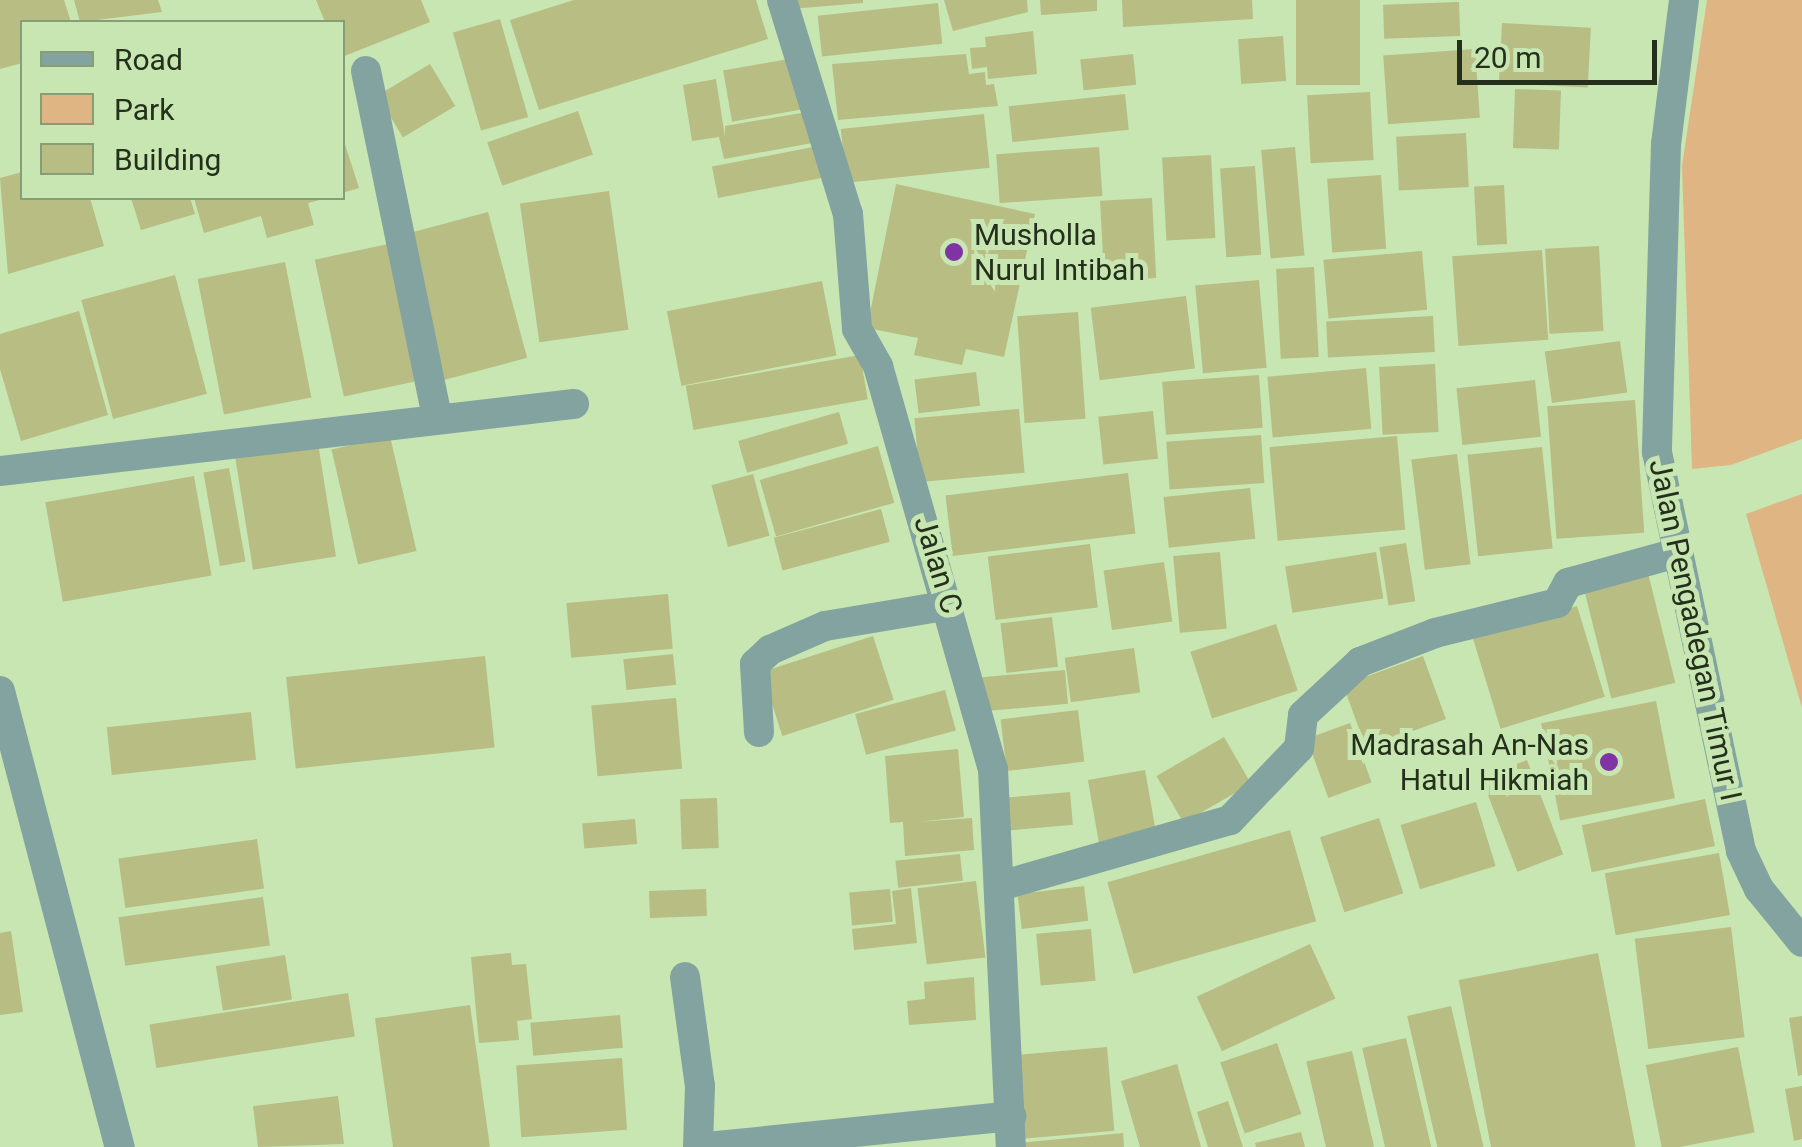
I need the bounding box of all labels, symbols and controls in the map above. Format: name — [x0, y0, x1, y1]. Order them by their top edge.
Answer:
legend — [20, 20, 345, 200]
scale bar — [1462, 20, 1662, 82]
text: 20 m — [1474, 40, 1541, 75]
text: Road — [114, 42, 183, 77]
text: Park — [114, 92, 174, 127]
text: Building — [114, 142, 221, 177]
place label: Musholla Nurul Intibah — [974, 217, 1145, 288]
marker: Musholla Nurul Intibah — [943, 241, 965, 263]
street label: Jalan Pengadegan Timur I — [1641, 456, 1749, 804]
street label: Jalan C — [906, 512, 970, 618]
place label: Madrasah An-Nas Hatul Hikmiah — [1350, 727, 1589, 798]
marker: Madrasah An-Nas Hatul Hikmiah — [1598, 751, 1620, 773]

